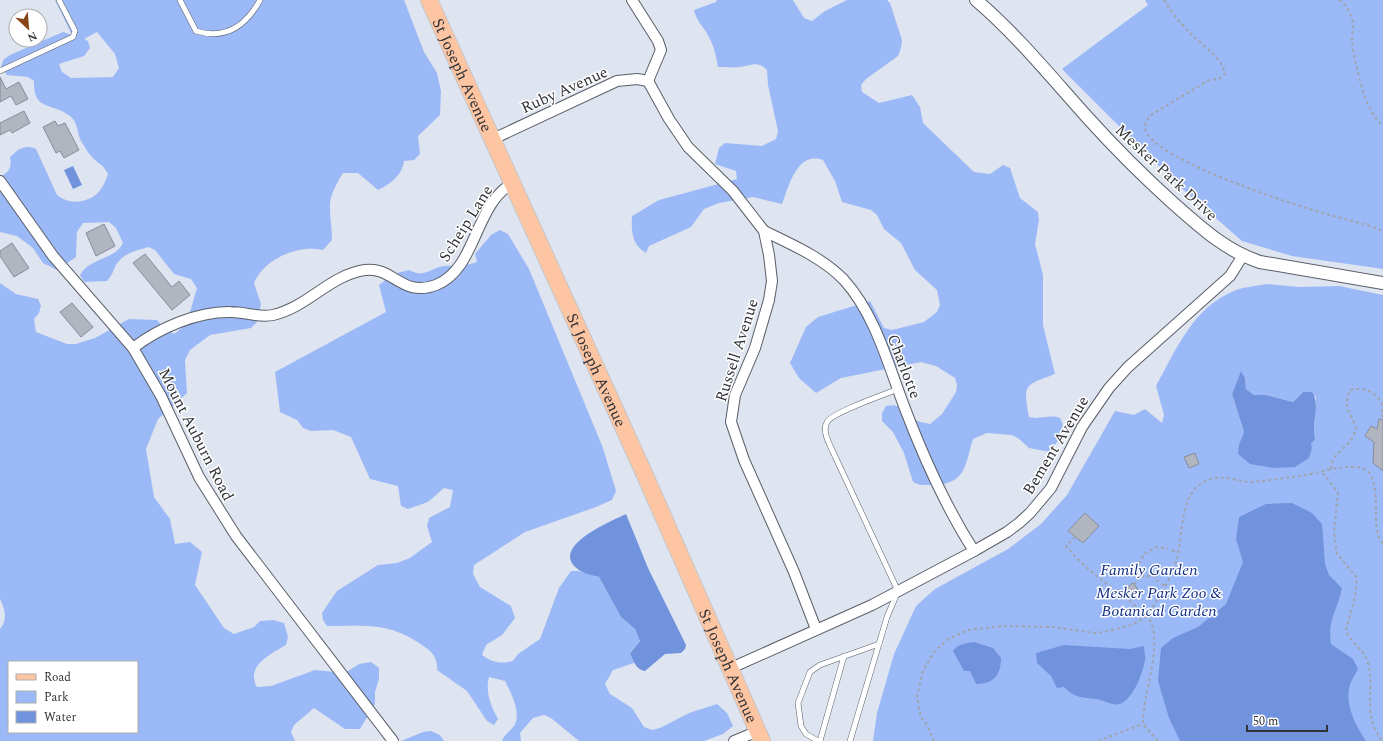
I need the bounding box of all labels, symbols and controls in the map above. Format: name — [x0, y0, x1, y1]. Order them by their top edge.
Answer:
north arrow — [8, 8, 48, 48]
street label: St Joseph Avenue — [426, 14, 498, 136]
text: N — [24, 27, 40, 46]
street label: Ruby Avenue — [517, 60, 612, 120]
street label: Mesker Park Drive — [1110, 119, 1223, 227]
street label: Scheip Lane — [433, 180, 499, 267]
street label: Russell Avenue — [709, 296, 765, 405]
street label: St Joseph Avenue — [560, 309, 632, 431]
street label: Charlotte — [881, 331, 927, 402]
street label: Mount Auburn Road — [152, 364, 240, 505]
street label: Bement Avenue — [1017, 391, 1095, 500]
park label: Family Garden — [1100, 558, 1198, 582]
park label: Mesker Park Zoo & Botanical Garden — [1096, 581, 1222, 623]
street label: St Joseph Avenue — [692, 605, 764, 727]
legend — [8, 661, 138, 733]
text: Road — [44, 668, 71, 687]
text: Park — [44, 688, 69, 707]
scale bar — [1247, 707, 1327, 733]
text: Water — [44, 708, 76, 727]
text: 50 m — [1253, 712, 1278, 731]

